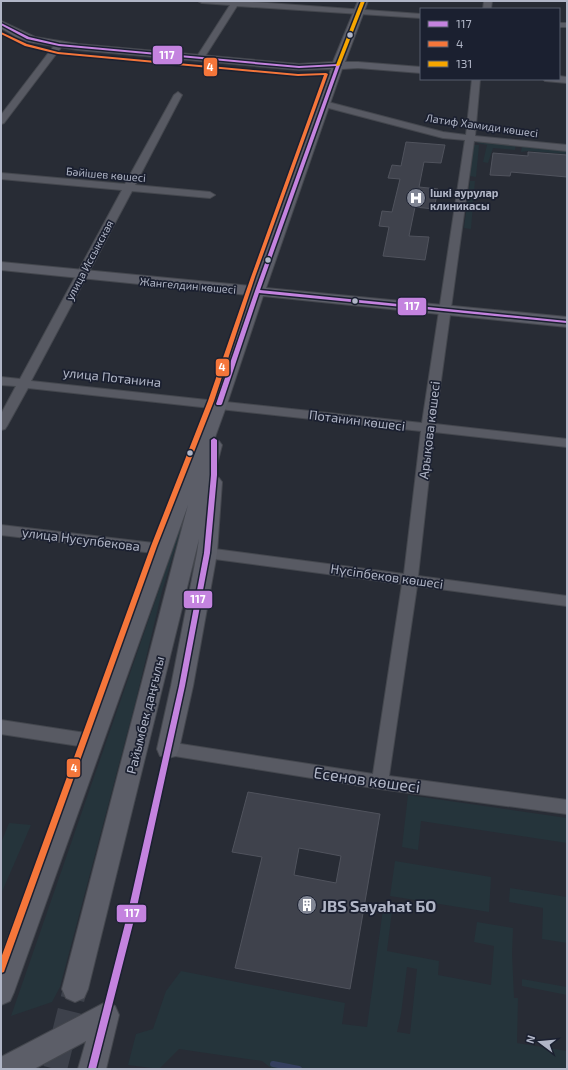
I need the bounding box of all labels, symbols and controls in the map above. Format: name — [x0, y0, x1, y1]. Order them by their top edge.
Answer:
legend — [420, 8, 560, 80]
text: 117 — [456, 16, 472, 30]
unlabelled marker — [345, 30, 355, 40]
text: 4 — [456, 36, 463, 50]
line badge: 117 — [152, 45, 183, 65]
text: 117 — [159, 48, 175, 61]
text: 131 — [456, 56, 472, 70]
line badge: 4 — [203, 57, 218, 77]
text: 4 — [206, 60, 214, 73]
street label: Латиф Хамиди көшесі — [425, 111, 539, 139]
street label: Бәйішев көшесі — [66, 164, 146, 184]
place label: Ішкі аурулар клиникасы — [430, 186, 499, 212]
hospital icon: Ішкі аурулар клиникасы — [405, 187, 427, 209]
street label: улица Иссыкская — [62, 218, 116, 303]
unlabelled marker — [263, 255, 273, 265]
street label: Жангелдин көшесі — [139, 274, 237, 296]
unlabelled marker — [350, 296, 360, 306]
line badge: 117 — [397, 297, 427, 316]
text: 117 — [404, 299, 420, 312]
line badge: 4 — [215, 358, 230, 377]
text: 4 — [218, 360, 226, 373]
street label: улица Потанина — [62, 364, 162, 390]
street label: Арықова көшесі — [415, 380, 443, 480]
street label: Потанин көшесі — [308, 406, 406, 434]
unlabelled marker — [185, 448, 195, 458]
street label: улица Нусупбекова — [21, 524, 141, 554]
street label: Нүсіпбеков көшесі — [330, 560, 444, 592]
line badge: 117 — [183, 590, 213, 609]
text: 117 — [190, 592, 206, 605]
street label: Райымбек даңғылы — [123, 655, 167, 775]
line badge: 4 — [66, 758, 81, 778]
text: 4 — [70, 761, 78, 774]
street label: Есенов көшесі — [313, 762, 421, 796]
building icon: JBS Sayahat БО — [296, 894, 318, 916]
place label: JBS Sayahat БО — [321, 896, 436, 916]
line badge: 117 — [116, 904, 147, 923]
text: 117 — [124, 906, 140, 919]
north arrow — [520, 1022, 560, 1062]
text: N — [523, 1033, 537, 1045]

